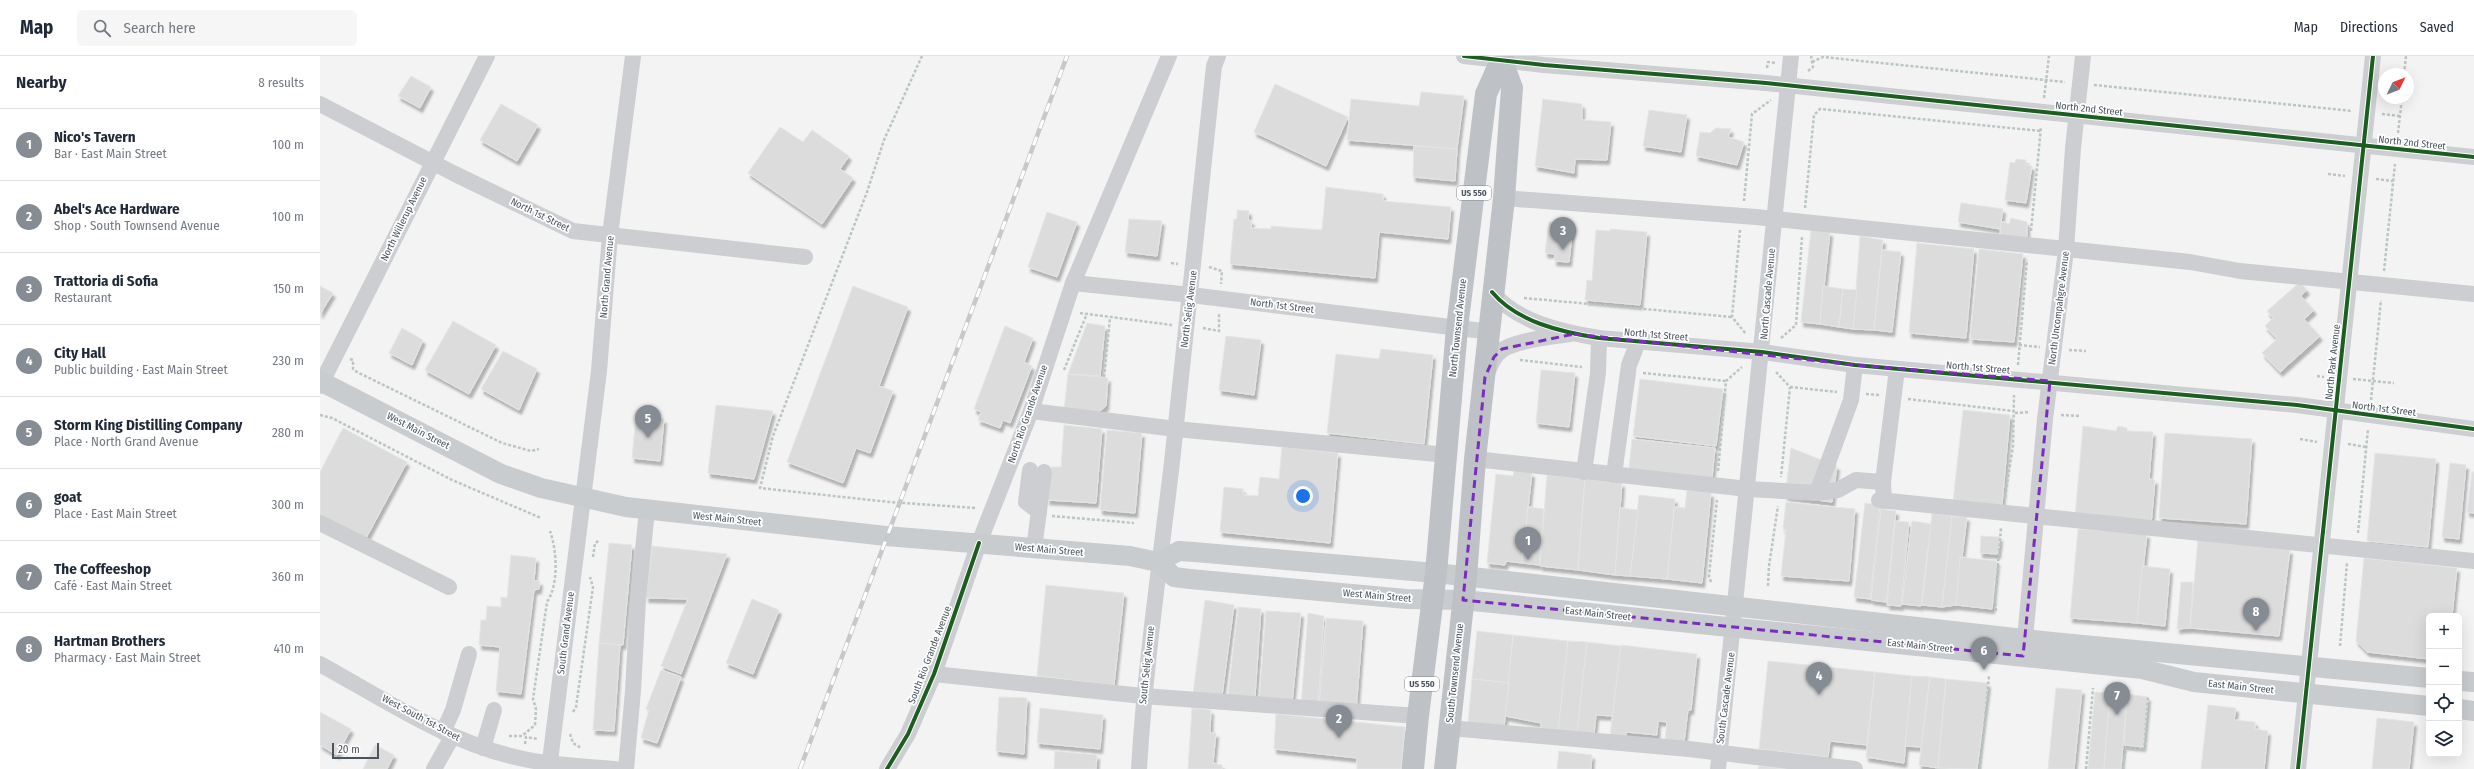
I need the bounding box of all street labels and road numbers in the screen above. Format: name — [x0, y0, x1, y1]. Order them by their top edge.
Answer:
street label: North 2nd Street — [2055, 99, 2124, 119]
street label: North 2nd Street — [2378, 133, 2447, 153]
street label: North Willerup Avenue — [378, 175, 430, 263]
road number: US 550 — [1457, 186, 1491, 200]
street label: North 1st Street — [509, 196, 572, 235]
street label: North Grand Avenue — [597, 235, 617, 319]
street label: North Cascade Avenue — [1758, 248, 1778, 340]
street label: North Uncompahgre Avenue — [2046, 250, 2072, 366]
street label: North Selig Avenue — [1178, 270, 1200, 348]
street label: North Townsend Avenue — [1447, 278, 1469, 378]
street label: North 1st Street — [1249, 296, 1315, 316]
street label: North Park Avenue — [2323, 324, 2343, 400]
street label: North 1st Street — [1624, 326, 1689, 344]
street label: North 1st Street — [1946, 359, 2011, 377]
street label: North Rio Grande Avenue — [1006, 363, 1050, 465]
street label: North 1st Street — [2351, 399, 2417, 419]
street label: West Main Street — [385, 410, 452, 452]
street label: West Main Street — [692, 509, 763, 529]
street label: West Main Street — [1014, 541, 1085, 559]
street label: West Main Street — [1342, 587, 1413, 605]
street label: South Grand Avenue — [555, 591, 577, 675]
street label: South Rio Grande Avenue — [906, 604, 954, 706]
street label: East Main Street — [1565, 605, 1632, 623]
street label: South Townsend Avenue — [1444, 623, 1466, 723]
street label: South Selig Avenue — [1137, 625, 1157, 705]
street label: East Main Street — [1887, 637, 1954, 655]
street label: South Cascade Avenue — [1714, 651, 1738, 744]
road number: US 550 — [1405, 677, 1439, 691]
street label: East Main Street — [2208, 678, 2275, 696]
street label: West South 1st Street — [380, 692, 463, 744]

